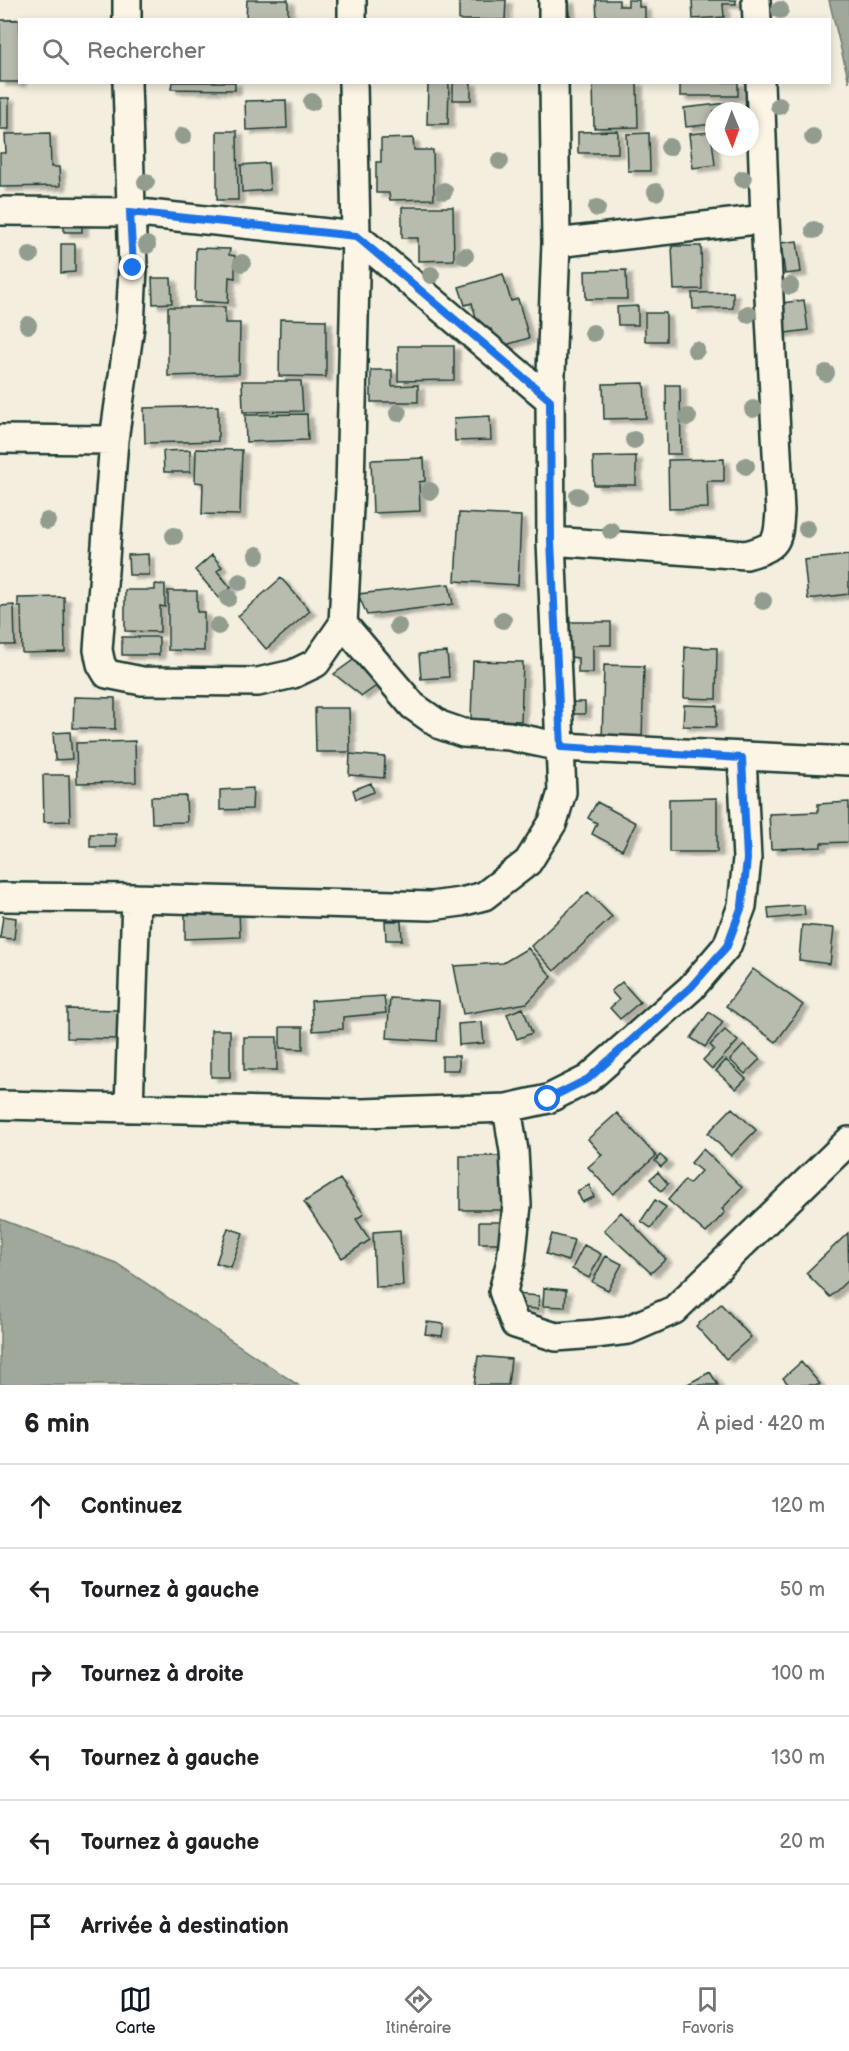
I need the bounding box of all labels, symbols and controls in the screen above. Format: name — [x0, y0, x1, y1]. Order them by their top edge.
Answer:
search box — [18, 18, 831, 84]
icon: search — [39, 35, 72, 68]
text: Rechercher — [87, 38, 205, 65]
north arrow — [705, 102, 759, 156]
route end — [119, 254, 145, 280]
route start — [534, 1085, 560, 1111]
text: 6 min — [24, 1409, 90, 1440]
text: À pied · 420 m — [697, 1412, 825, 1436]
icon: ahead — [24, 1490, 57, 1523]
text: Continuez — [81, 1493, 182, 1520]
text: 120 m — [772, 1494, 825, 1518]
icon: left — [24, 1574, 57, 1607]
text: Tournez à gauche — [81, 1577, 259, 1604]
text: 50 m — [780, 1578, 825, 1602]
icon: right — [24, 1658, 57, 1691]
text: Tournez à droite — [81, 1661, 244, 1688]
text: 100 m — [772, 1662, 825, 1686]
icon: left — [24, 1742, 57, 1775]
text: Tournez à gauche — [81, 1745, 259, 1772]
text: 130 m — [771, 1746, 825, 1770]
icon: left — [24, 1826, 57, 1859]
text: Tournez à gauche — [81, 1829, 259, 1856]
text: 20 m — [780, 1830, 825, 1854]
icon: arrive — [24, 1910, 57, 1943]
text: Arrivée à destination — [81, 1913, 289, 1940]
tab: Carte — [115, 1983, 155, 2038]
tab: Itinéraire — [386, 1983, 451, 2038]
tab: Favoris — [682, 1983, 734, 2038]

